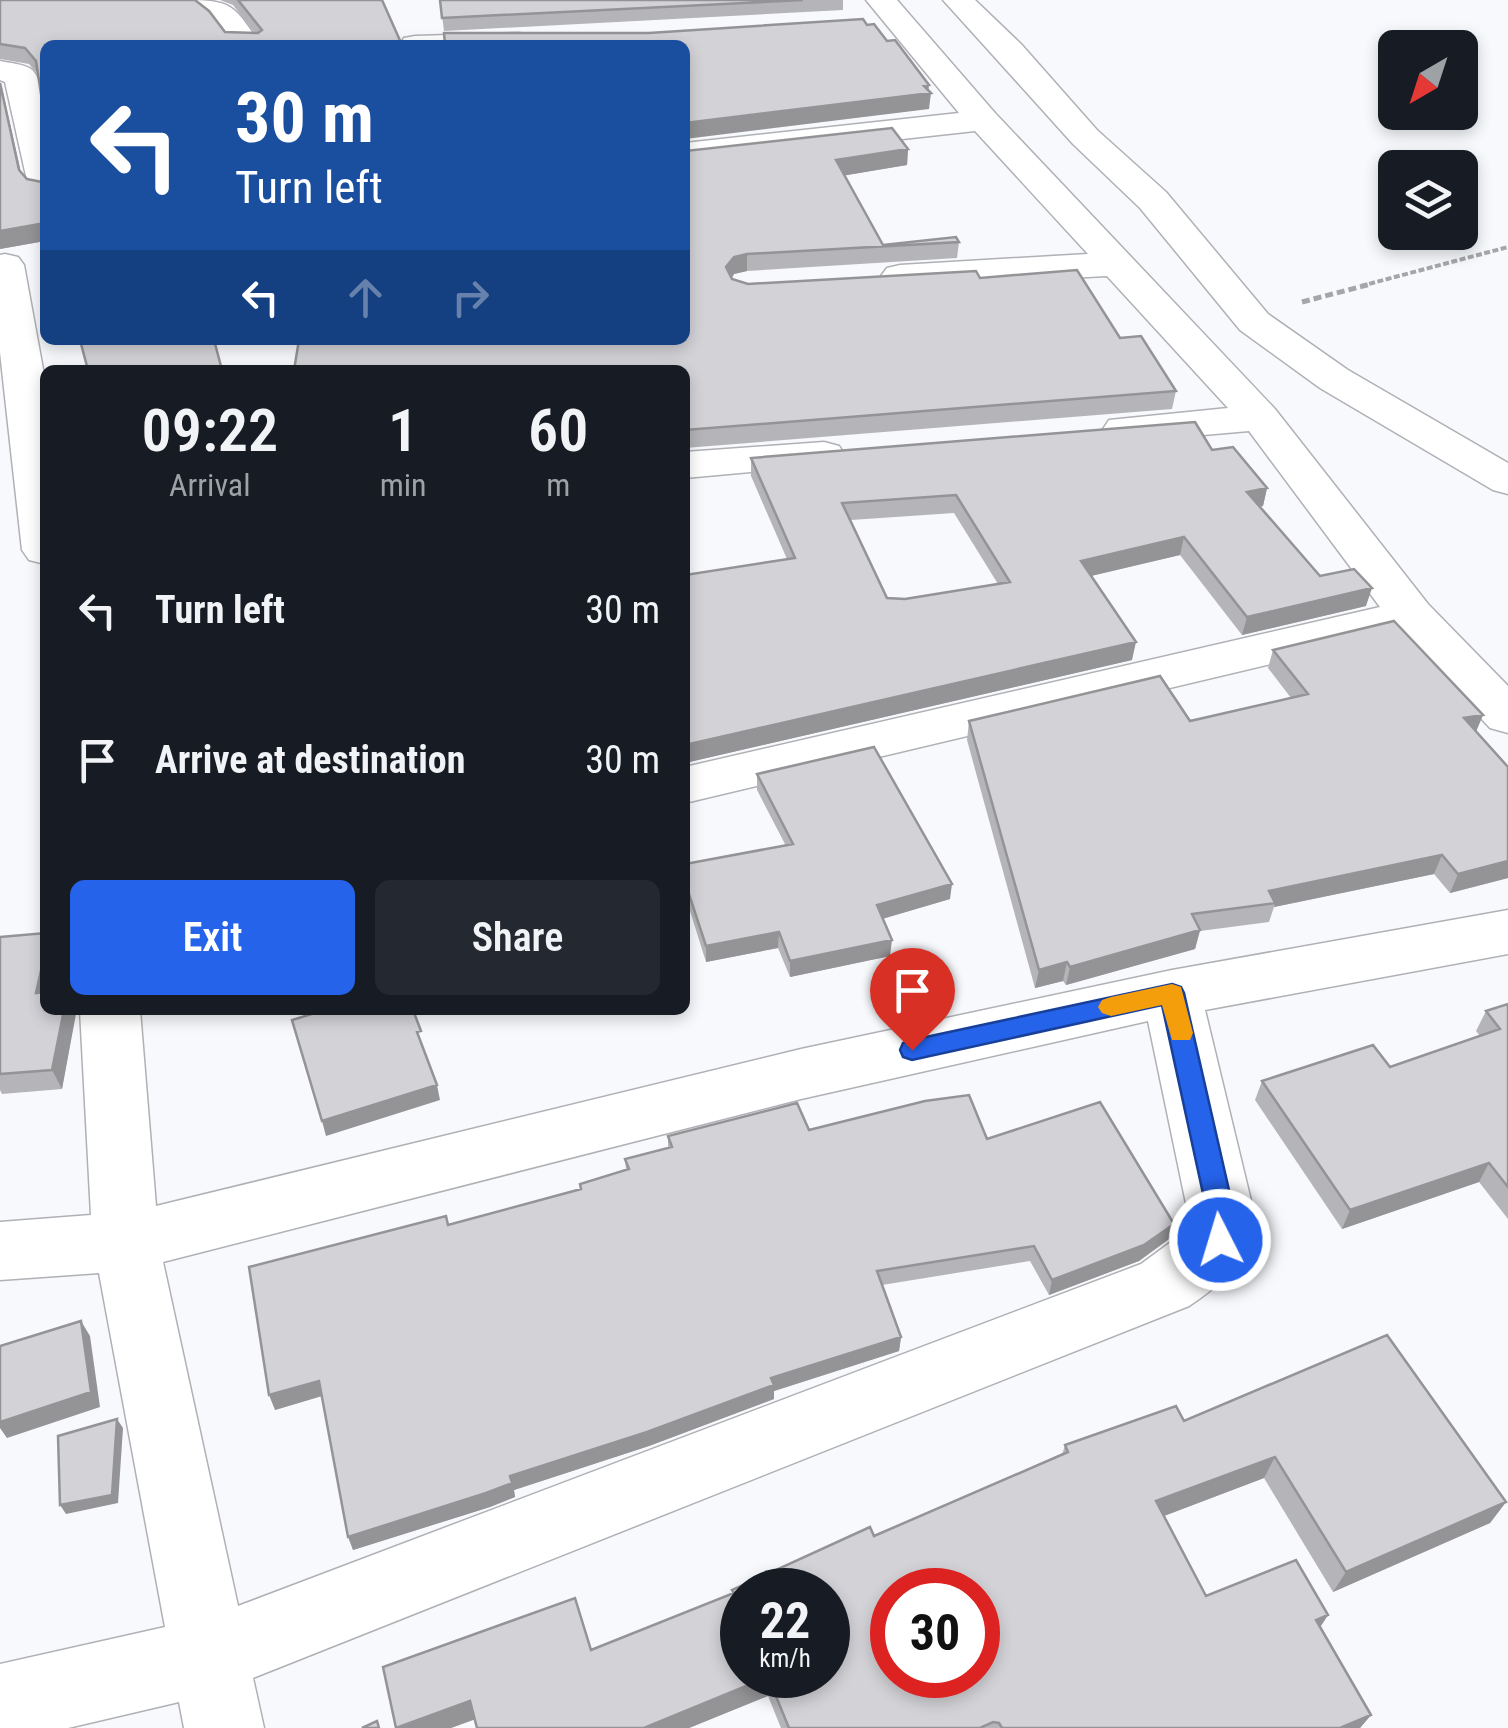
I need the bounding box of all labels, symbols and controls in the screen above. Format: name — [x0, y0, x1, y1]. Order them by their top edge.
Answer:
north arrow — [1378, 30, 1478, 130]
map controls — [1378, 30, 1478, 250]
text: 30 m — [235, 77, 374, 159]
icon: left — [70, 80, 200, 210]
button: layers — [1378, 150, 1478, 250]
text: Turn left — [235, 161, 383, 214]
icon: left — [233, 270, 288, 325]
icon: ahead — [338, 270, 393, 325]
icon: right — [443, 270, 498, 325]
text: 09:22 — [142, 395, 278, 466]
text: 1 — [388, 395, 418, 466]
text: 60 — [528, 395, 588, 466]
text: Arrival — [169, 466, 251, 504]
text: min — [380, 466, 427, 504]
text: m — [546, 466, 570, 504]
icon: left — [70, 583, 125, 638]
text: Turn left — [155, 588, 285, 632]
text: 30 m — [585, 588, 660, 632]
icon: arrive — [70, 733, 125, 788]
text: Arrive at destination — [155, 738, 465, 782]
text: 30 m — [585, 738, 660, 782]
button: Exit — [70, 880, 355, 995]
button: Share — [375, 880, 660, 995]
pin — [870, 948, 955, 1051]
icon: arrive — [885, 963, 940, 1018]
position arrow — [1168, 1188, 1272, 1292]
speed limit sign: 30 — [870, 1568, 1000, 1698]
text: 22 — [760, 1592, 810, 1650]
text: km/h — [759, 1644, 811, 1673]

